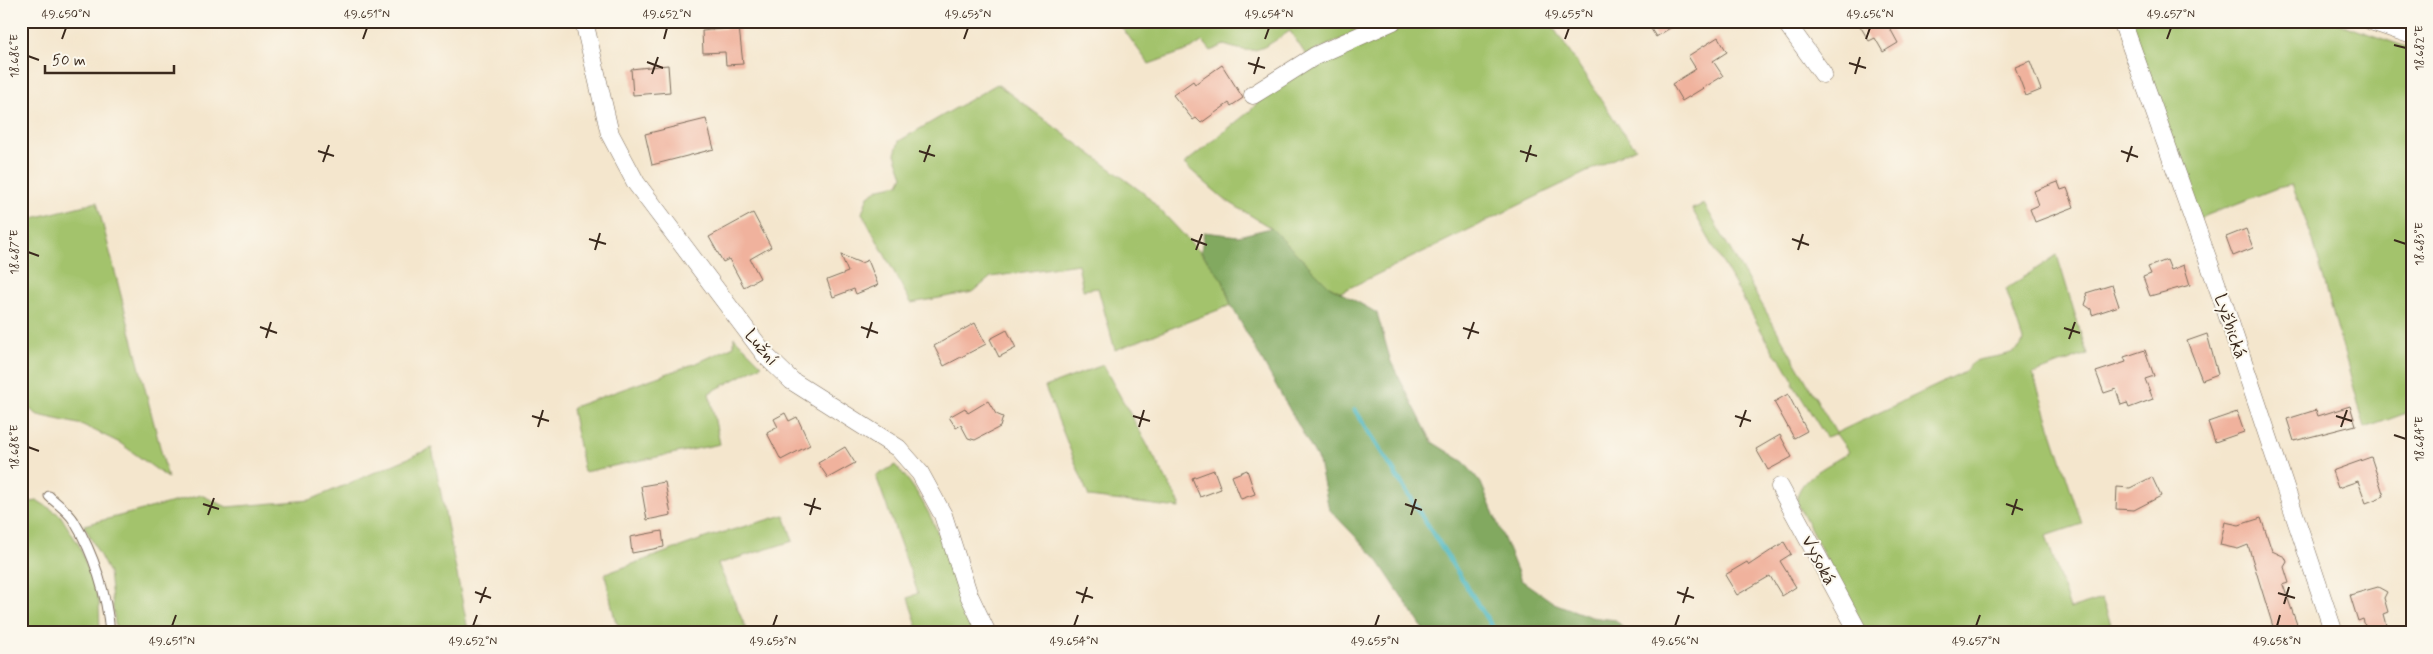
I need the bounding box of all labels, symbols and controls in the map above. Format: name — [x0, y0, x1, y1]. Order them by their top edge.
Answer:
text: 49.650°N — [42, 7, 90, 23]
text: 49.651°N — [344, 7, 390, 23]
text: 49.652°N — [643, 7, 691, 23]
text: 49.653°N — [945, 7, 991, 23]
text: 49.654°N — [1245, 7, 1293, 23]
text: 49.655°N — [1545, 7, 1593, 23]
text: 49.656°N — [1846, 7, 1894, 23]
text: 49.657°N — [2147, 7, 2195, 23]
text: 18.682°E — [2412, 25, 2428, 71]
text: 18.686°E — [7, 34, 23, 78]
scale bar — [45, 42, 174, 74]
text: 50 m — [52, 51, 86, 71]
text: 18.683°E — [2412, 222, 2428, 266]
text: 18.687°E — [7, 229, 23, 275]
street label: Lyžbická — [2208, 291, 2252, 362]
street label: Lužní — [739, 324, 784, 371]
text: 18.684°E — [2412, 416, 2428, 462]
text: 18.688°E — [7, 424, 23, 470]
street label: Vysoká — [1795, 531, 1841, 590]
text: 49.651°N — [149, 634, 195, 650]
text: 49.652°N — [449, 634, 497, 650]
text: 49.653°N — [750, 634, 796, 650]
text: 49.654°N — [1050, 634, 1098, 650]
text: 49.655°N — [1351, 634, 1399, 650]
text: 49.656°N — [1651, 634, 1699, 650]
text: 49.657°N — [1952, 634, 2000, 650]
text: 49.658°N — [2253, 634, 2301, 650]

